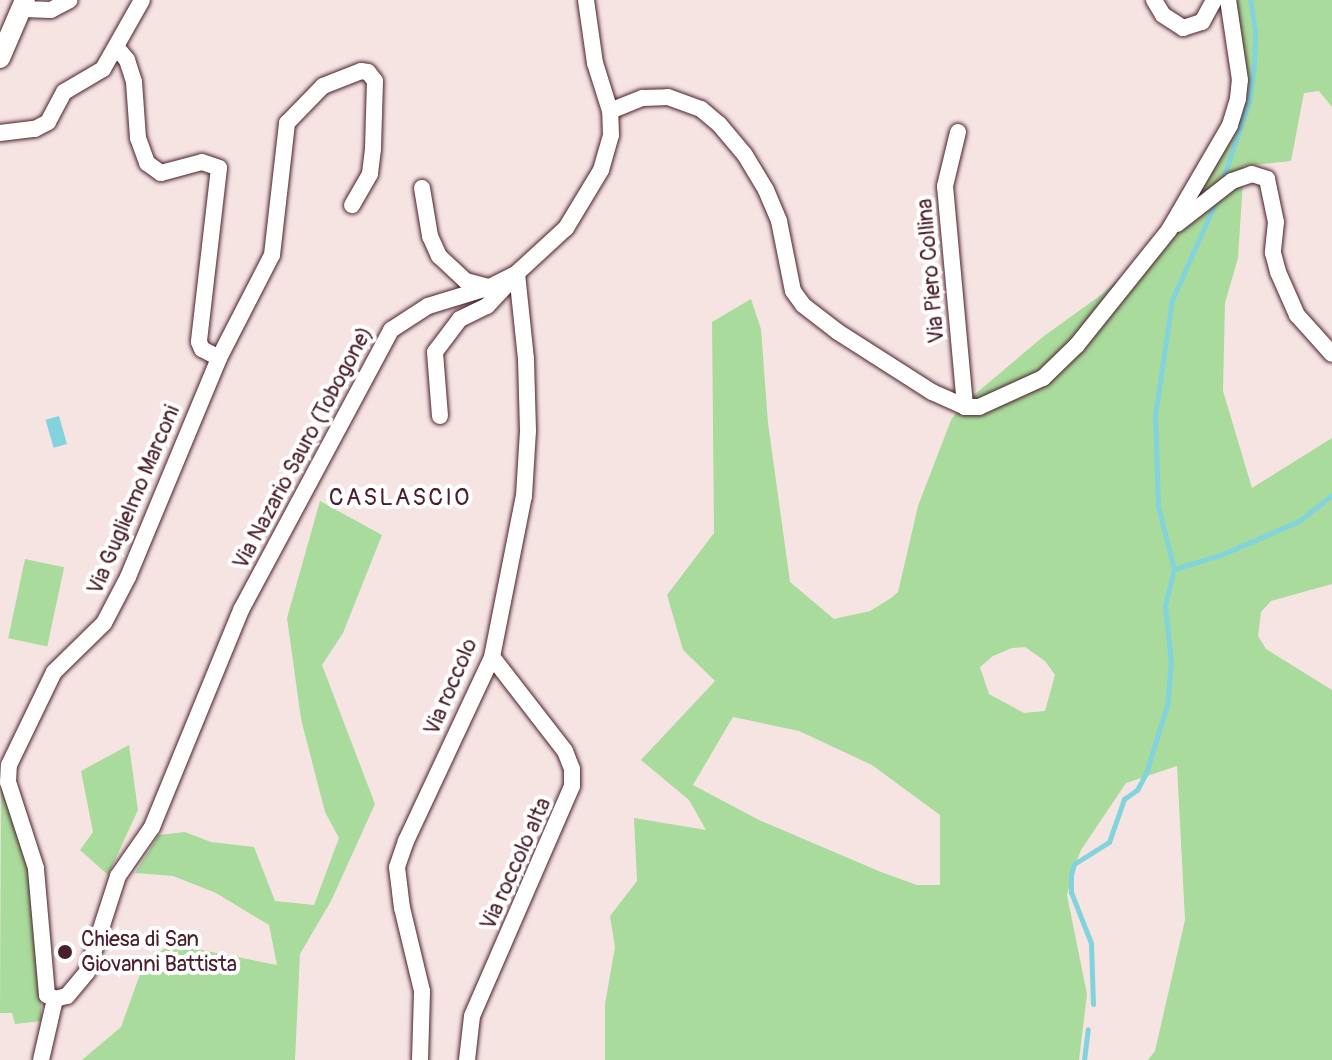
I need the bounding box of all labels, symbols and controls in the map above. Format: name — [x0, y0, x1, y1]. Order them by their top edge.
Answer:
street label: Via Piero Collina — [912, 198, 950, 344]
street label: Via Nazario Sauro (Tobogone) — [228, 322, 378, 574]
street label: Via Guglielmo Marconi — [82, 401, 186, 599]
district label: CASLASCIO — [329, 484, 471, 512]
street label: Via roccolo — [419, 635, 483, 739]
street label: Via roccolo alta — [475, 794, 557, 934]
place label: Chiesa di San Giovanni Battista — [81, 926, 237, 978]
marker: Chiesa di San Giovanni Battista — [56, 943, 74, 961]

